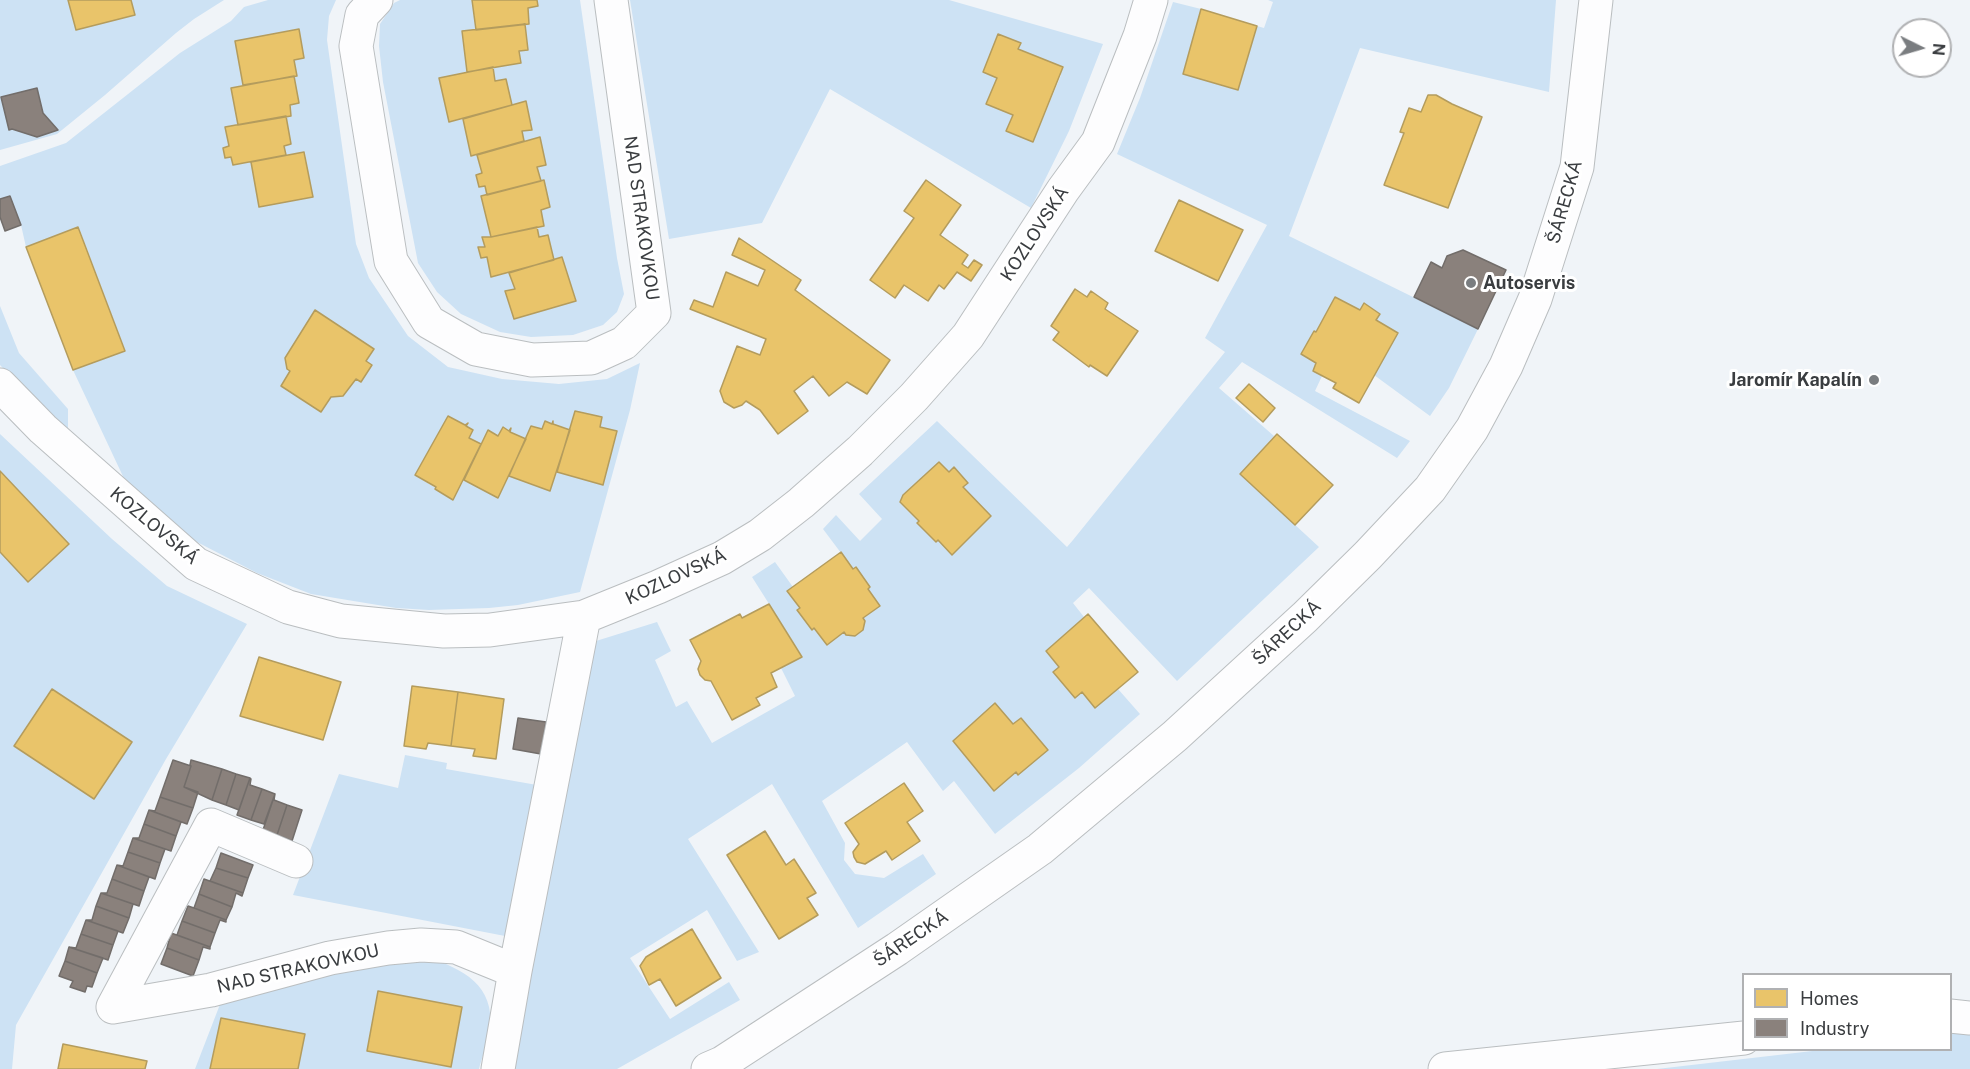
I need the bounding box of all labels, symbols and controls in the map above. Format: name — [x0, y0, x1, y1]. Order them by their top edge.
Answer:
north arrow — [1892, 18, 1952, 78]
text: N — [1928, 42, 1948, 56]
street label: NAD STRAKOVKOU — [619, 134, 663, 302]
street label: ŠÁRECKÁ — [1543, 158, 1587, 246]
street label: KOZLOVSKÁ — [996, 183, 1074, 285]
place label: Autoservis — [1483, 272, 1575, 294]
marker: Autoservis — [1464, 276, 1478, 290]
place label: Jaromír Kapalín — [1729, 369, 1862, 391]
marker: Jaromír Kapalín — [1867, 373, 1881, 387]
street label: KOZLOVSKÁ — [105, 483, 203, 569]
street label: KOZLOVSKÁ — [622, 544, 730, 610]
street label: ŠÁRECKÁ — [1248, 596, 1326, 670]
street label: ŠÁRECKÁ — [869, 906, 953, 972]
street label: NAD STRAKOVKOU — [215, 940, 381, 998]
legend — [1742, 973, 1952, 1051]
text: Homes — [1800, 988, 1859, 1009]
text: Industry — [1800, 1018, 1869, 1039]

